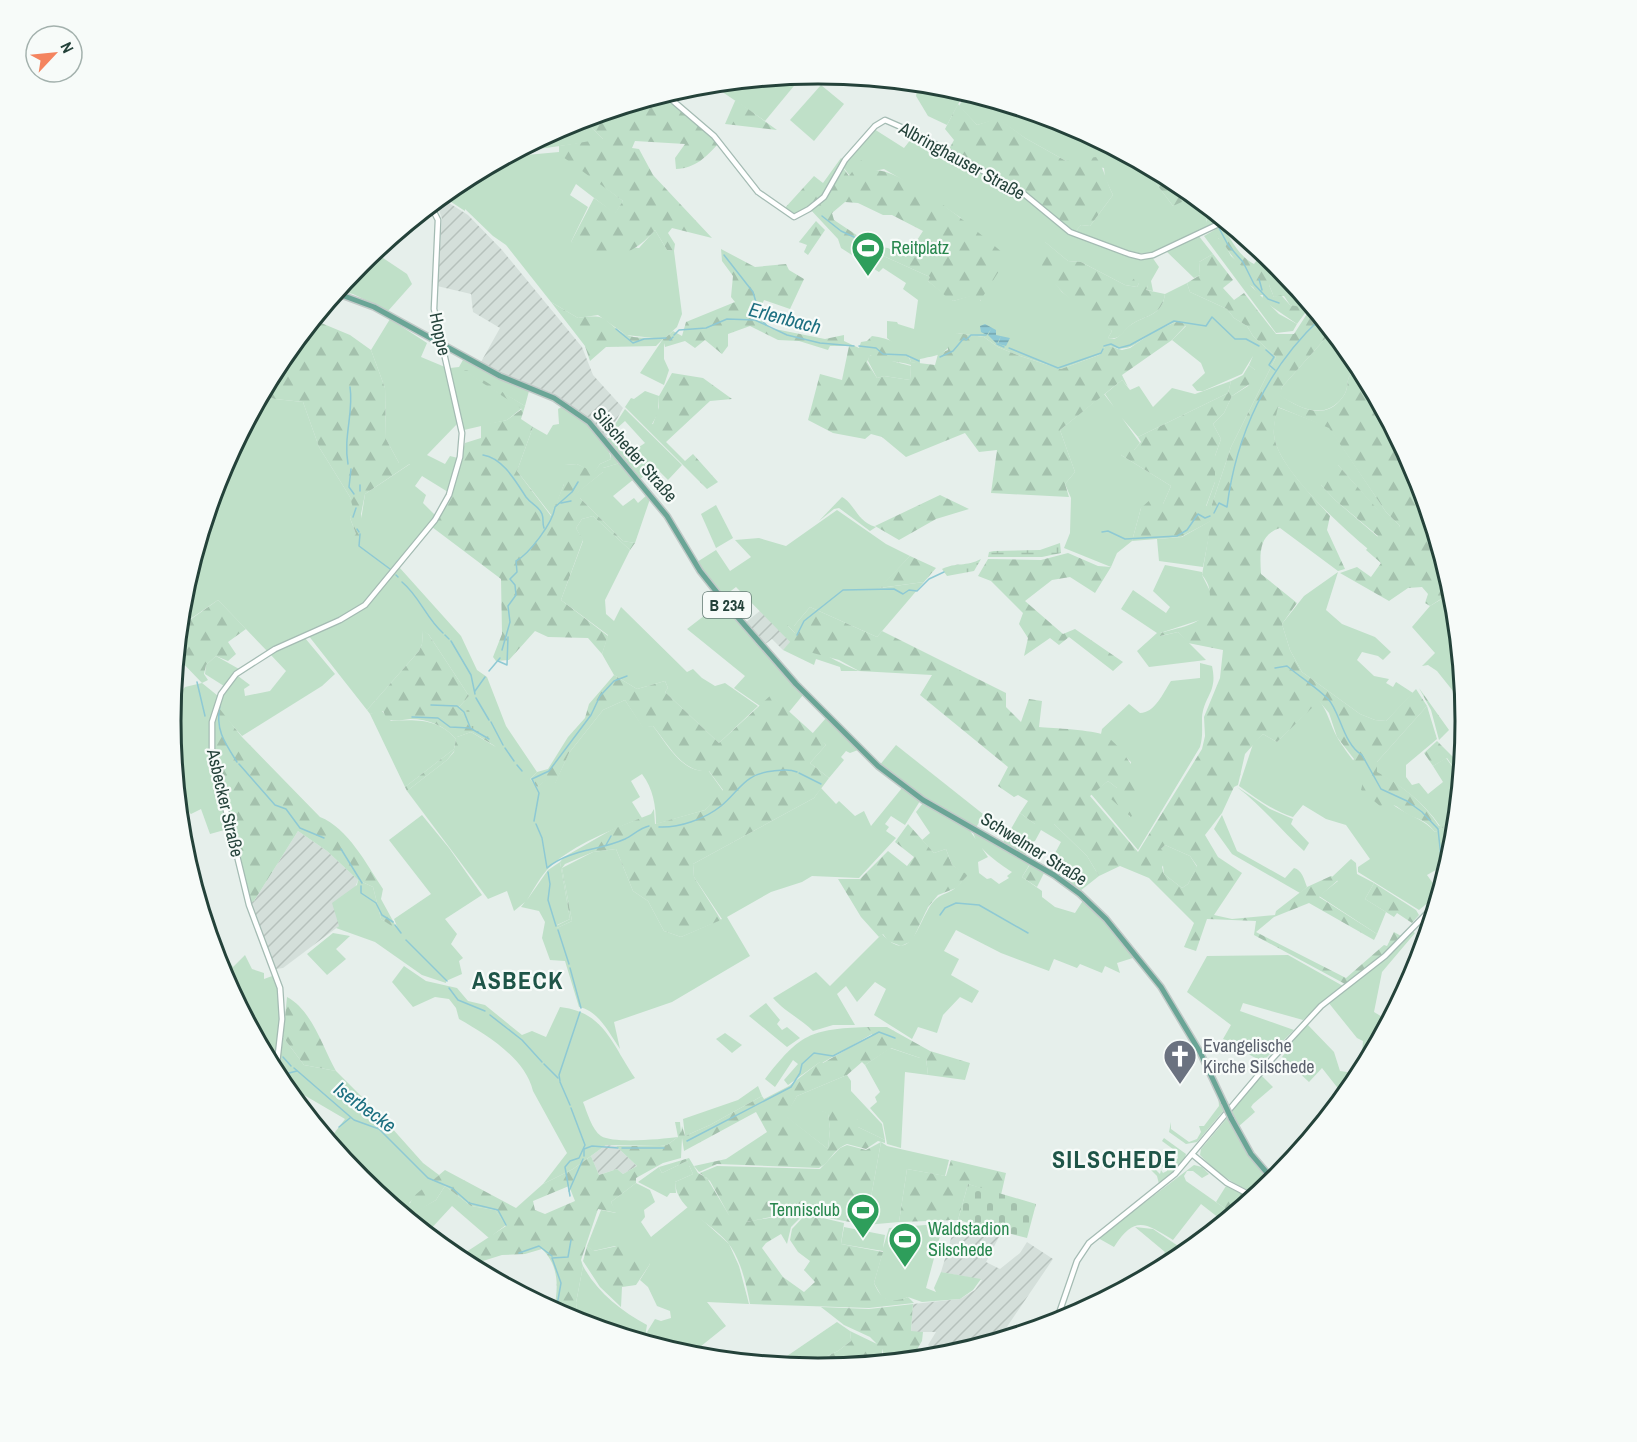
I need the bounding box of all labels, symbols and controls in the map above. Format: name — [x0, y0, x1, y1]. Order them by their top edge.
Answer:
north arrow — [24, 24, 84, 84]
text: N — [56, 38, 79, 57]
street label: Albringhauser Straße — [894, 115, 1030, 206]
sports icon: Reitplatz — [850, 230, 886, 277]
place label: Reitplatz — [891, 235, 949, 260]
water label: Erlenbach — [746, 295, 824, 340]
street label: Hoppe — [424, 310, 457, 358]
street label: Silscheder Straße — [587, 402, 684, 507]
road number: B 234 — [703, 592, 751, 618]
street label: Asbecker Straße — [201, 746, 250, 859]
street label: Schwelmer Straße — [976, 806, 1092, 891]
district label: ASBECK — [472, 964, 564, 996]
place label: Evangelische Kirche Silschede — [1203, 1033, 1315, 1079]
church icon: Evangelische Kirche Silschede — [1162, 1038, 1198, 1085]
water label: Iserbecke — [329, 1075, 402, 1138]
district label: SILSCHEDE — [1052, 1143, 1178, 1175]
sports icon: Tennisclub — [845, 1192, 881, 1239]
place label: Tennisclub — [769, 1197, 840, 1222]
place label: Waldstadion Silschede — [928, 1216, 1010, 1262]
sports icon: Waldstadion Silschede — [887, 1221, 923, 1268]

